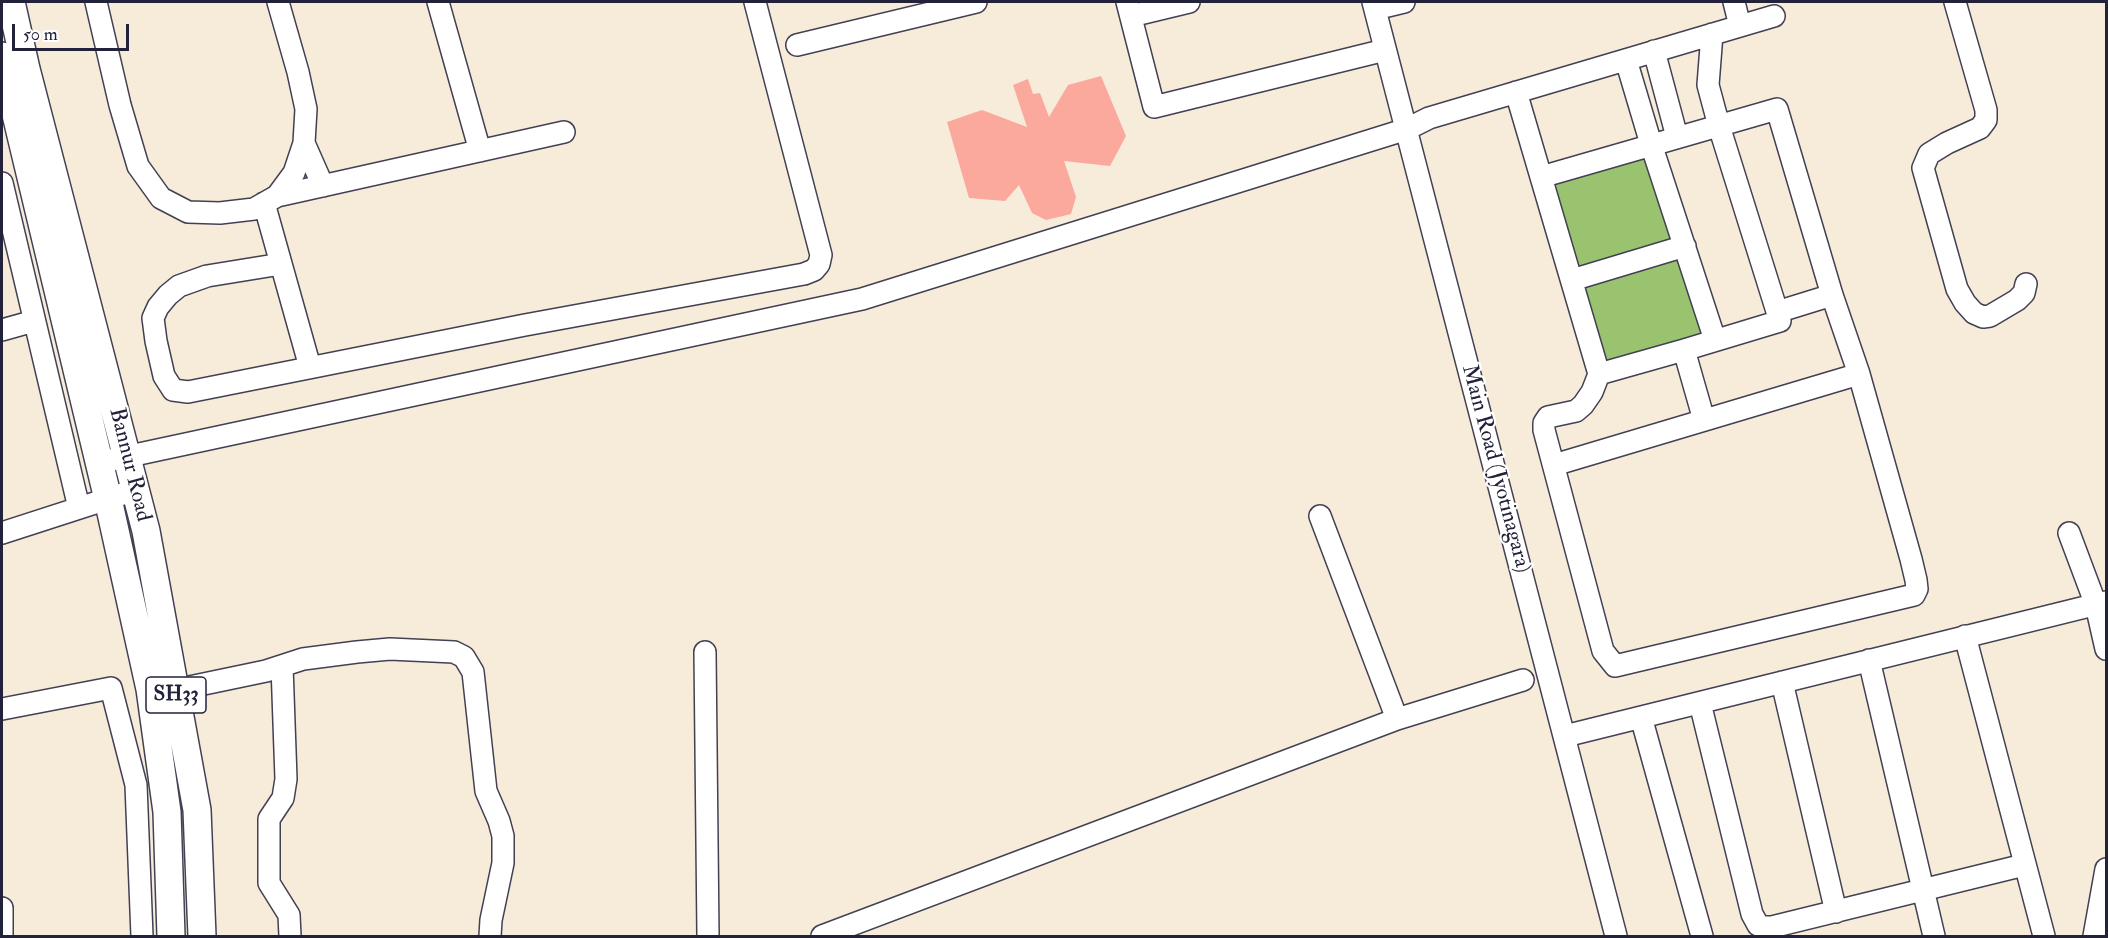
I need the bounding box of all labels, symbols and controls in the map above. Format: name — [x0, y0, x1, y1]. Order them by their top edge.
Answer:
scale bar — [15, 12, 132, 50]
text: 50 m — [23, 23, 58, 46]
street label: Main Road (Jyotinagara) — [1454, 362, 1536, 576]
street label: Bannur Road — [102, 405, 156, 525]
road number: SH33 — [146, 677, 206, 713]

